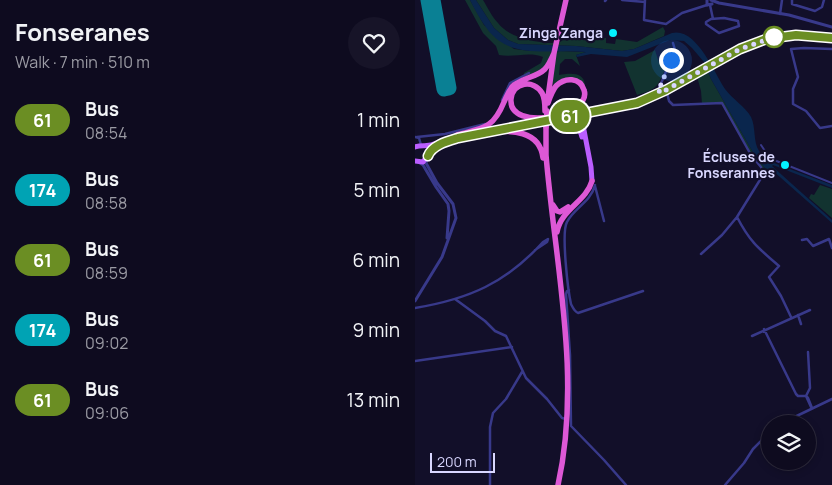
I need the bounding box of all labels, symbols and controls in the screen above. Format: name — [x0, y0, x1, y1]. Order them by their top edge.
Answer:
text: Fonseranes — [15, 15, 150, 48]
button: heart — [348, 17, 400, 69]
place label: Zinga Zanga — [519, 23, 603, 42]
unlabelled marker — [763, 26, 785, 48]
marker: Zinga Zanga — [607, 27, 619, 39]
your location — [659, 48, 684, 73]
text: Walk · 7 min · 510 m — [15, 51, 150, 73]
text: Bus — [85, 96, 119, 122]
line badge: 61 — [547, 100, 593, 132]
text: 61 — [561, 104, 579, 128]
text: 1 min — [357, 107, 400, 133]
text: 61 — [33, 108, 52, 132]
text: 08:54 — [85, 122, 128, 144]
place label: Écluses de Fonserannes — [688, 147, 775, 182]
marker: Écluses de Fonserannes — [779, 159, 791, 171]
text: Bus — [85, 166, 119, 192]
text: 5 min — [353, 177, 400, 203]
text: 174 — [29, 178, 56, 202]
text: 08:58 — [85, 192, 127, 214]
text: Bus — [85, 236, 119, 262]
text: 6 min — [353, 247, 400, 273]
text: 61 — [33, 248, 52, 272]
text: 08:59 — [85, 262, 128, 284]
text: Bus — [85, 306, 119, 332]
text: 9 min — [353, 317, 400, 343]
text: 174 — [29, 318, 56, 342]
text: 09:02 — [85, 332, 128, 354]
text: Bus — [85, 376, 119, 402]
text: 13 min — [346, 387, 400, 413]
text: 61 — [33, 388, 52, 412]
text: 09:06 — [85, 402, 129, 424]
map controls — [761, 415, 816, 470]
button: layers — [761, 415, 816, 470]
scale bar — [430, 450, 495, 473]
text: 200 m — [437, 452, 477, 471]

